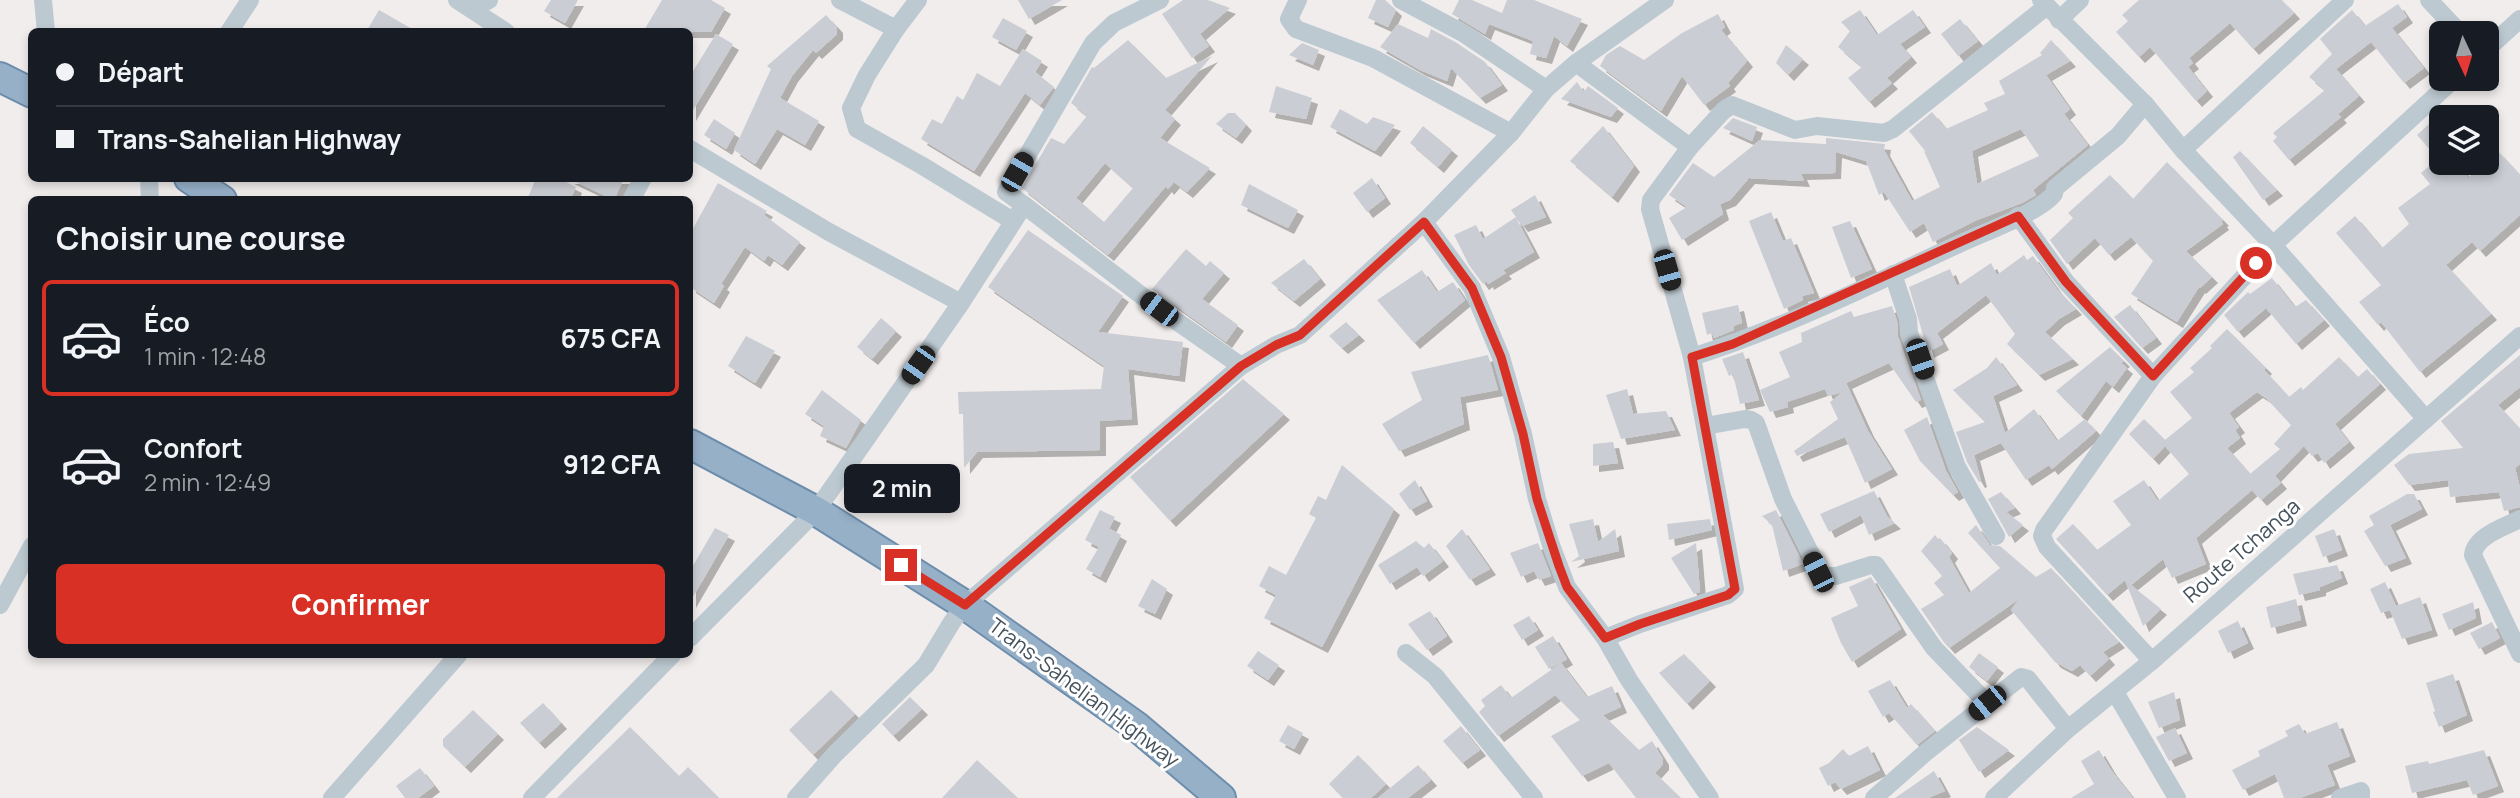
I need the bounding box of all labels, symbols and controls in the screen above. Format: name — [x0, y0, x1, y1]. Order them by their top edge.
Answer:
north arrow — [2429, 21, 2499, 91]
map controls — [2429, 21, 2499, 175]
text: Départ — [98, 54, 184, 90]
button: layers — [2429, 105, 2499, 175]
text: Trans-Sahelian Highway — [98, 121, 401, 157]
car — [998, 149, 1037, 195]
text: Choisir une course — [56, 216, 346, 260]
car — [1652, 247, 1683, 293]
route start — [2240, 247, 2272, 279]
car — [1136, 288, 1183, 330]
text: Éco — [144, 304, 190, 340]
icon: car — [60, 307, 123, 370]
text: 675 CFA — [561, 320, 661, 356]
car — [1904, 336, 1937, 382]
text: 1 min · 12:48 — [144, 340, 266, 372]
car — [898, 342, 939, 388]
text: Confort — [144, 430, 243, 466]
icon: car — [60, 433, 123, 496]
text: 912 CFA — [563, 446, 661, 482]
callout: 2 min — [843, 463, 959, 512]
text: 2 min · 12:49 — [144, 466, 271, 498]
text: 2 min — [872, 472, 932, 504]
street label: Route Tchanga — [2177, 492, 2306, 609]
route end — [885, 549, 917, 581]
car — [1800, 549, 1837, 595]
button: Confirmer — [56, 564, 665, 644]
street label: Trans-Sahelian Highway — [984, 611, 1186, 773]
car — [1965, 682, 2010, 724]

